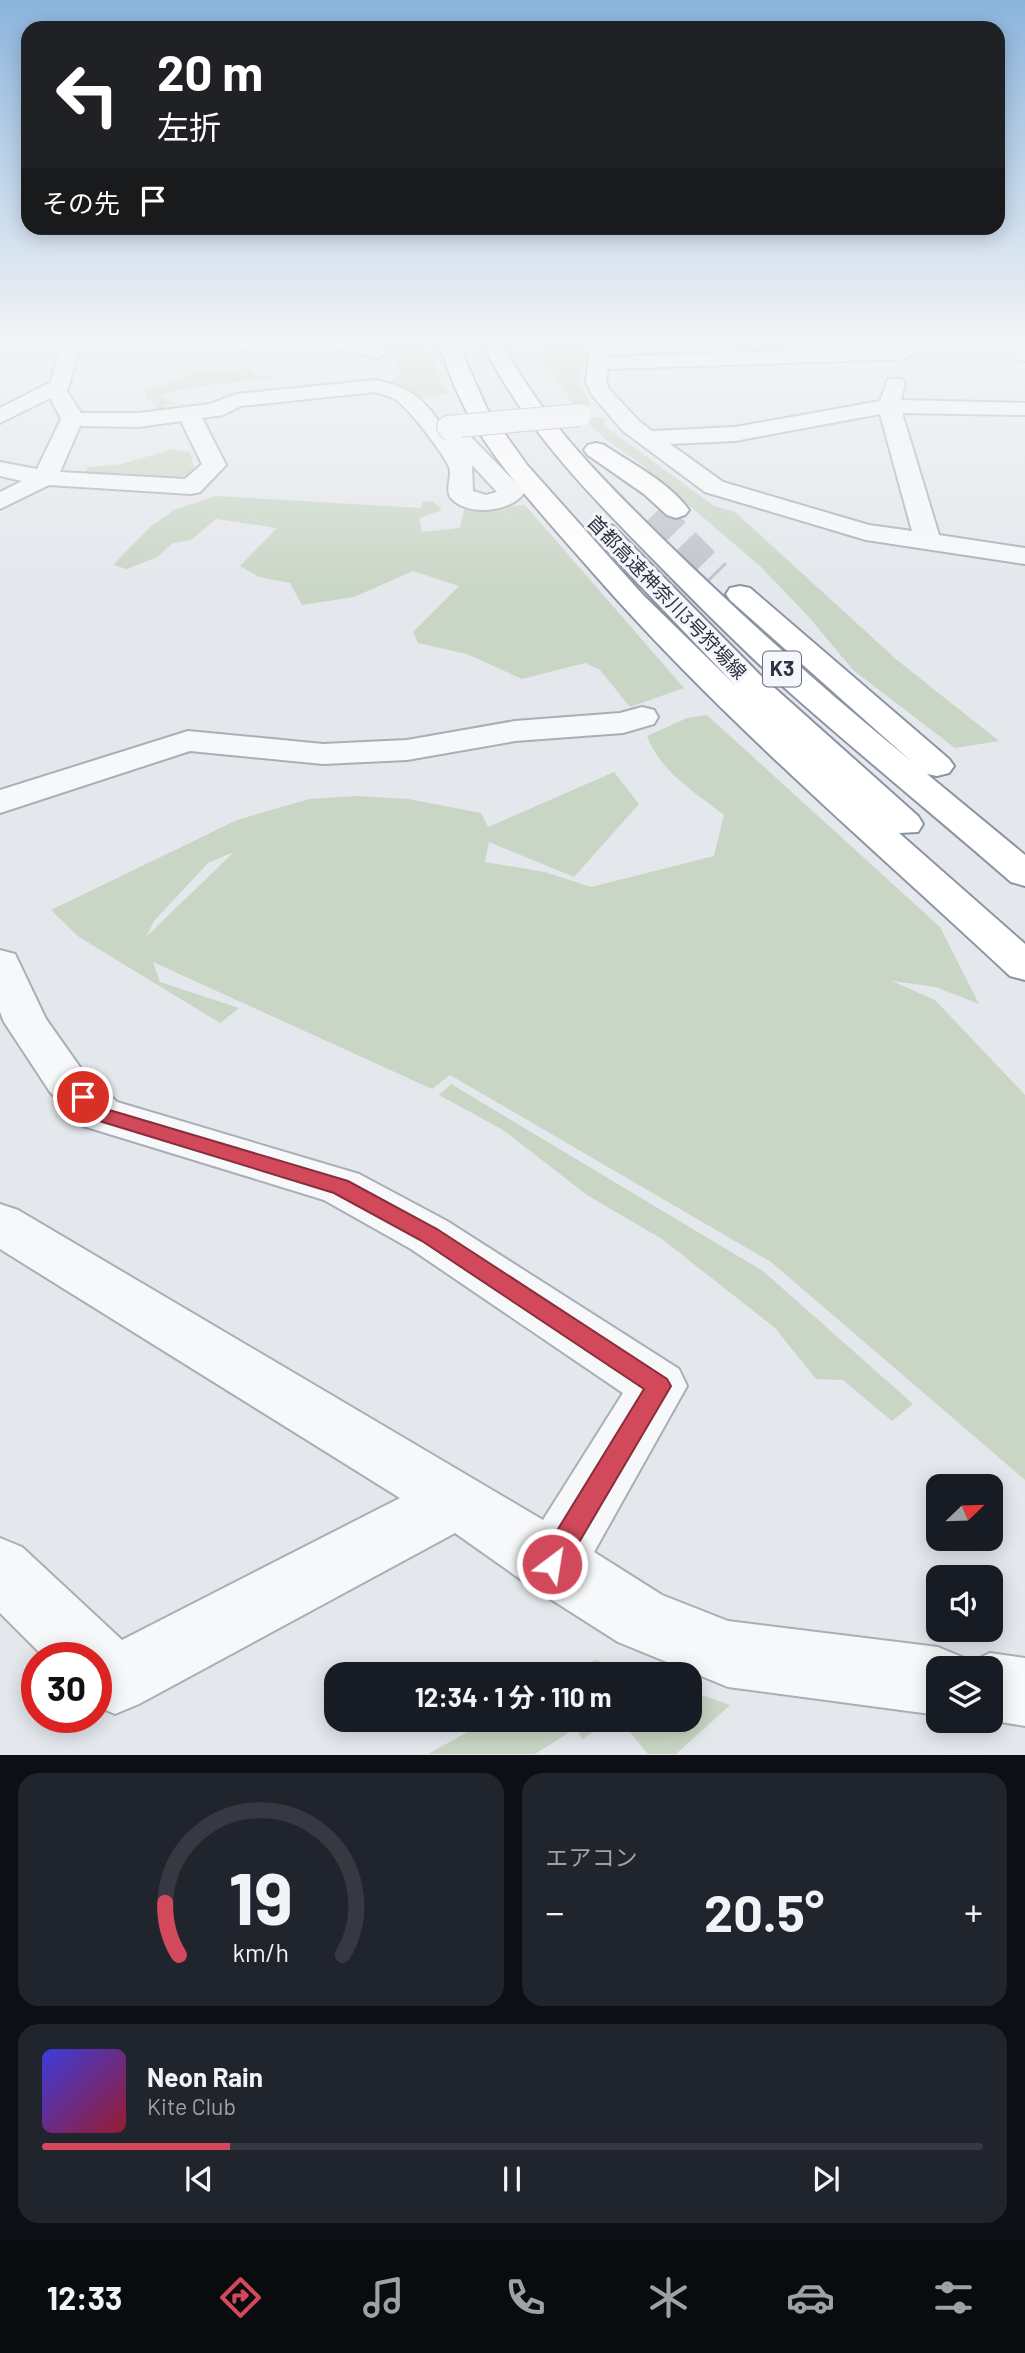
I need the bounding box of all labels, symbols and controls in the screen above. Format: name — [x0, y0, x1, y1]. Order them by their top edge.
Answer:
text: 20 m — [157, 42, 263, 101]
icon: left — [42, 49, 133, 140]
text: 左折 — [157, 107, 221, 145]
icon: arrive — [134, 182, 172, 220]
text: その先 — [42, 187, 120, 218]
street label: 首都高速神奈川3号狩場線 — [583, 510, 752, 683]
road number: K3 — [763, 652, 801, 686]
pin — [53, 1067, 113, 1127]
icon: arrive — [64, 1078, 102, 1116]
north arrow — [926, 1474, 1003, 1550]
map controls — [926, 1474, 1003, 1733]
position arrow — [515, 1527, 589, 1601]
button: sound — [926, 1565, 1003, 1642]
speed limit sign: 30 — [21, 1642, 112, 1733]
button: layers — [926, 1656, 1003, 1733]
text: 12:34 · 1 分 · 110 m — [415, 1681, 611, 1712]
text: エアコン — [546, 1843, 638, 1871]
text: 19 — [229, 1853, 293, 1941]
text: 20.5° — [704, 1880, 824, 1942]
text: − — [546, 1888, 565, 1934]
text: + — [964, 1888, 983, 1934]
text: km/h — [232, 1937, 289, 1967]
text: Neon Rain — [147, 2061, 263, 2092]
text: Kite Club — [147, 2092, 236, 2120]
icon: previous — [180, 2160, 218, 2198]
icon: pause — [493, 2160, 531, 2198]
icon: next — [807, 2160, 845, 2198]
icon: directions — [216, 2273, 265, 2322]
icon: music — [359, 2273, 408, 2322]
icon: phone — [501, 2273, 550, 2322]
icon: climate — [644, 2273, 693, 2322]
icon: car — [786, 2273, 835, 2322]
icon: filters — [929, 2273, 978, 2322]
text: 12:33 — [47, 2278, 122, 2316]

